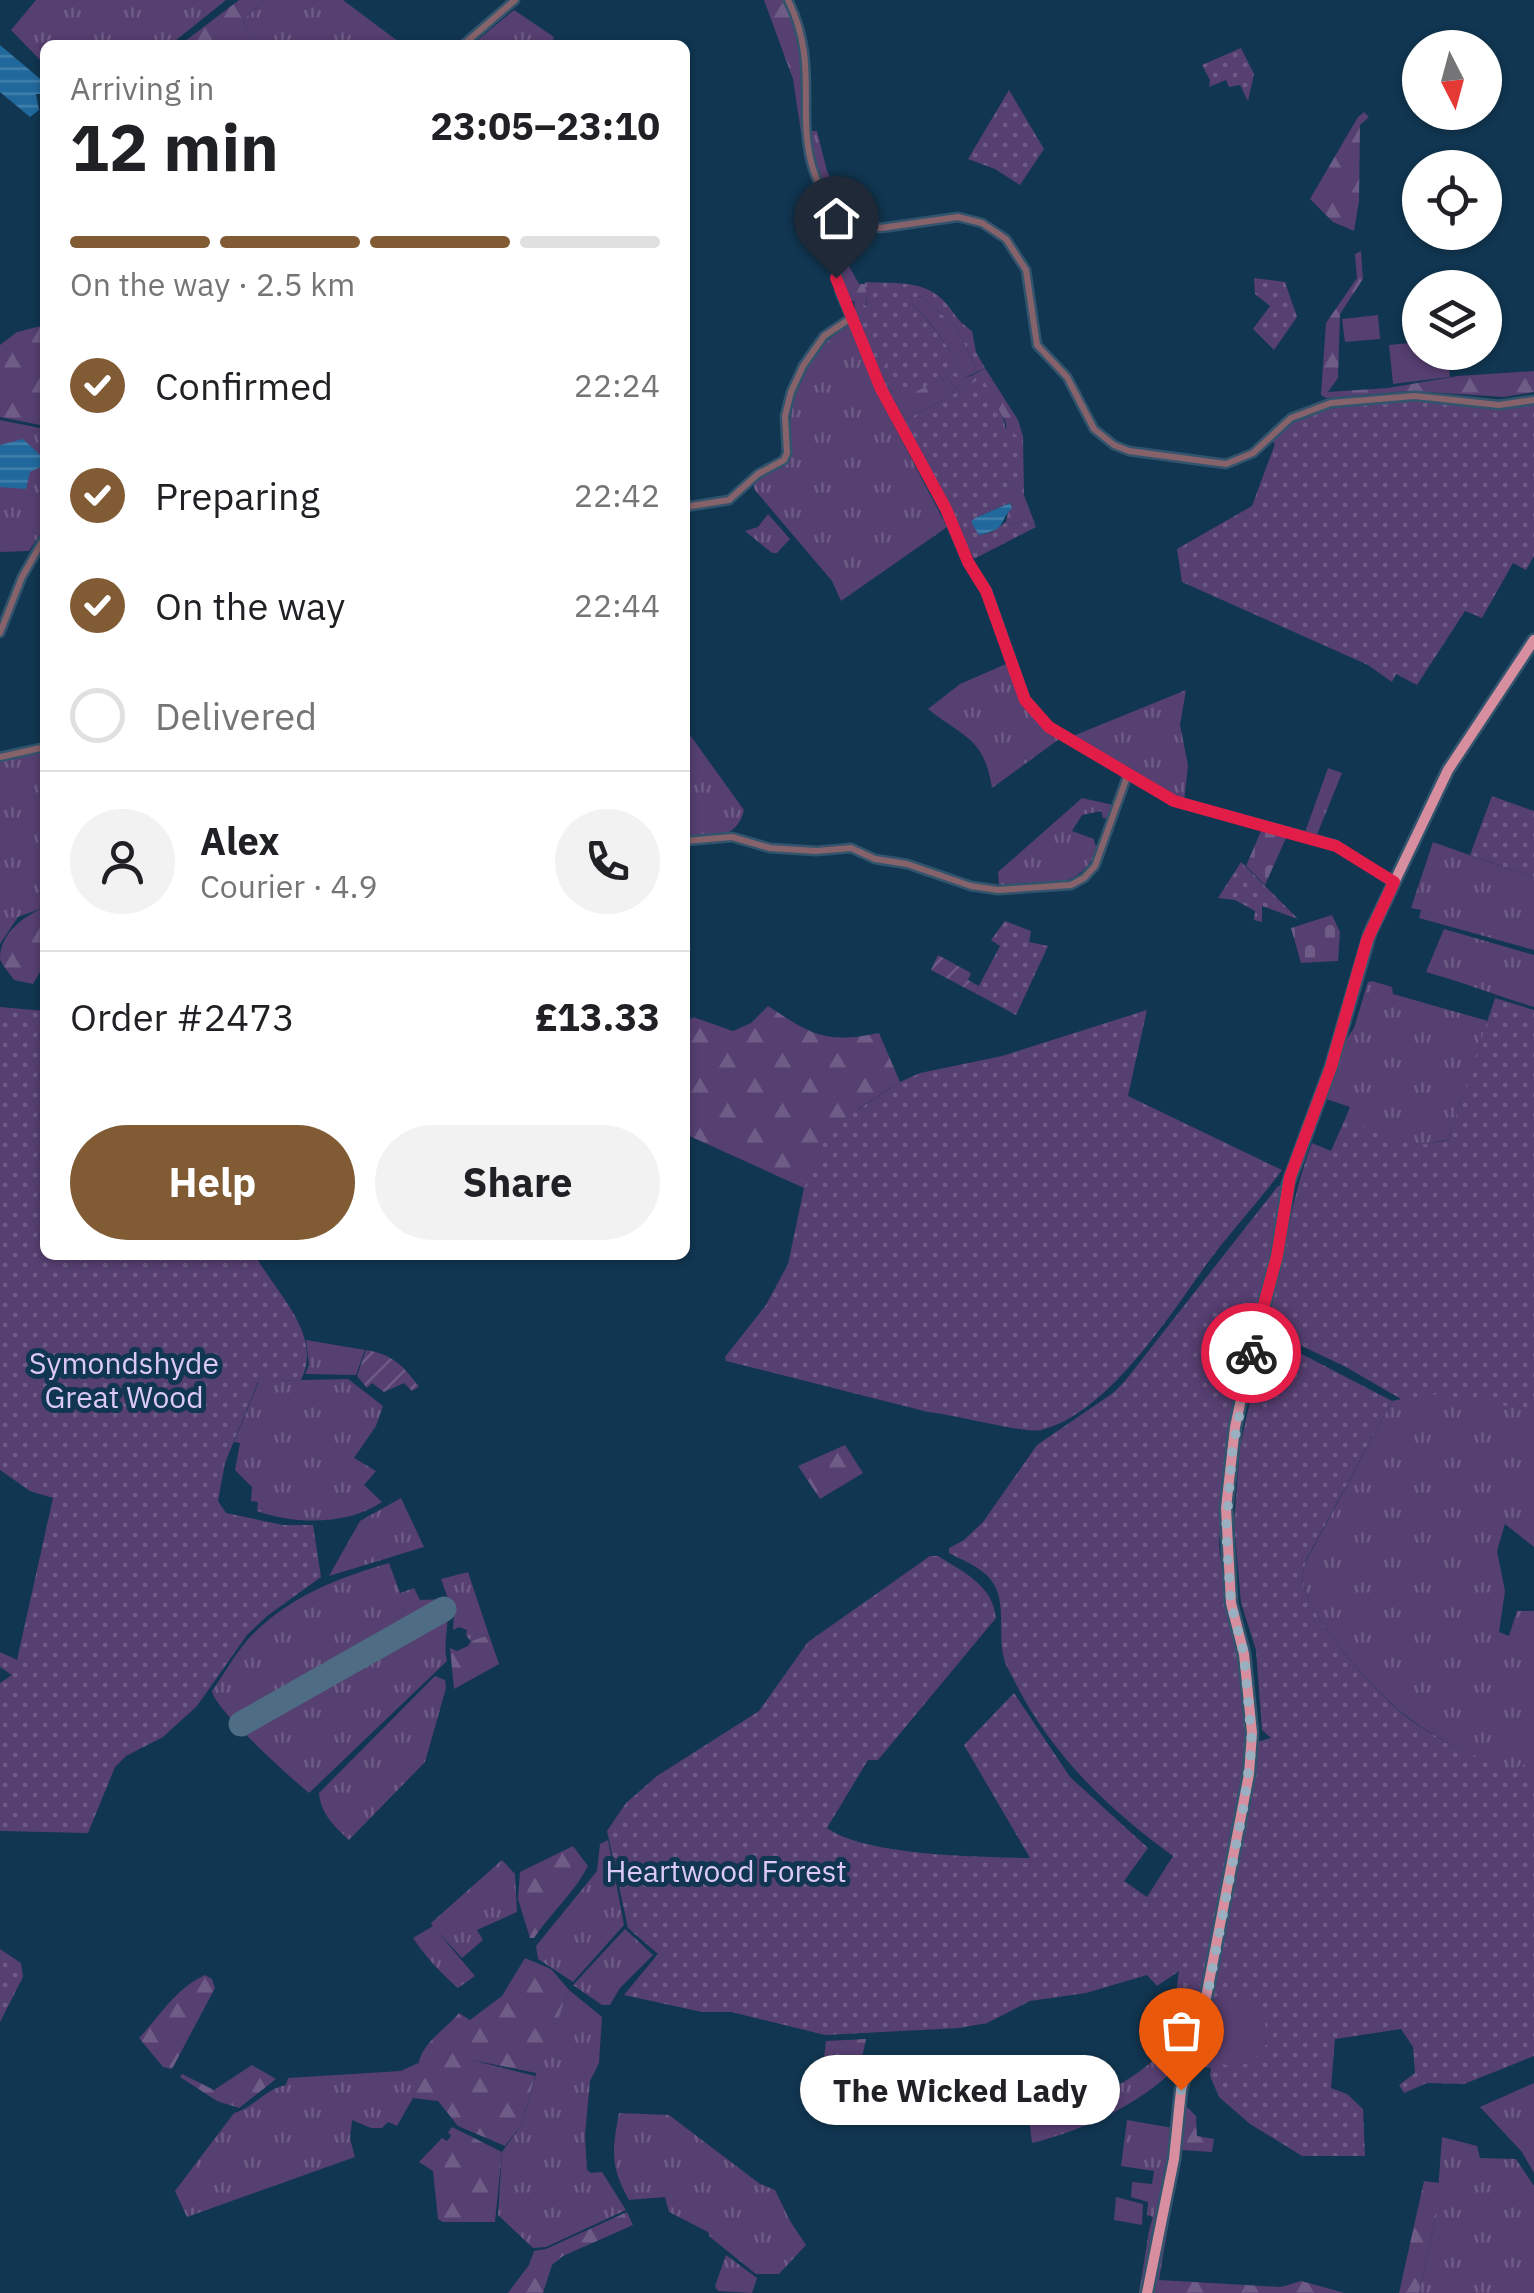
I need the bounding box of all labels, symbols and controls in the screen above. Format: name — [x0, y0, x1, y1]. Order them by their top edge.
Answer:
north arrow — [1402, 30, 1502, 130]
map controls — [1402, 30, 1502, 370]
text: Arriving in — [70, 67, 215, 109]
text: 23:05–23:10 — [430, 101, 660, 150]
text: 12 min — [70, 104, 279, 189]
button: locate — [1402, 150, 1502, 250]
pin — [794, 176, 879, 279]
icon: home — [809, 191, 864, 246]
text: On the way · 2.5 km — [70, 263, 355, 305]
button: layers — [1402, 270, 1502, 370]
icon: check — [70, 358, 125, 413]
text: Confirmed — [155, 361, 333, 410]
text: 22:24 — [574, 364, 660, 406]
icon: check — [70, 468, 125, 523]
text: Preparing — [155, 471, 320, 520]
text: 22:42 — [574, 474, 660, 516]
icon: check — [70, 578, 125, 633]
text: On the way — [155, 581, 345, 630]
text: 22:44 — [574, 584, 660, 626]
text: Delivered — [155, 691, 317, 740]
button: person — [70, 809, 175, 914]
button: phone — [555, 809, 660, 914]
text: Alex — [200, 816, 280, 865]
text: Courier · 4.9 — [200, 865, 378, 907]
text: Order #2473 — [70, 992, 295, 1041]
text: £13.33 — [535, 992, 660, 1041]
button: Help — [70, 1125, 355, 1240]
button: Share — [375, 1125, 660, 1240]
courier — [1201, 1303, 1301, 1403]
icon: bike — [1224, 1326, 1279, 1381]
park label: Symondshyde Great Wood — [29, 1343, 219, 1416]
park label: Heartwood Forest — [605, 1851, 847, 1890]
pin — [1139, 1988, 1224, 2091]
icon: bag — [1154, 2003, 1209, 2058]
callout: The Wicked Lady — [801, 2055, 1121, 2125]
text: The Wicked Lady — [833, 2069, 1087, 2111]

